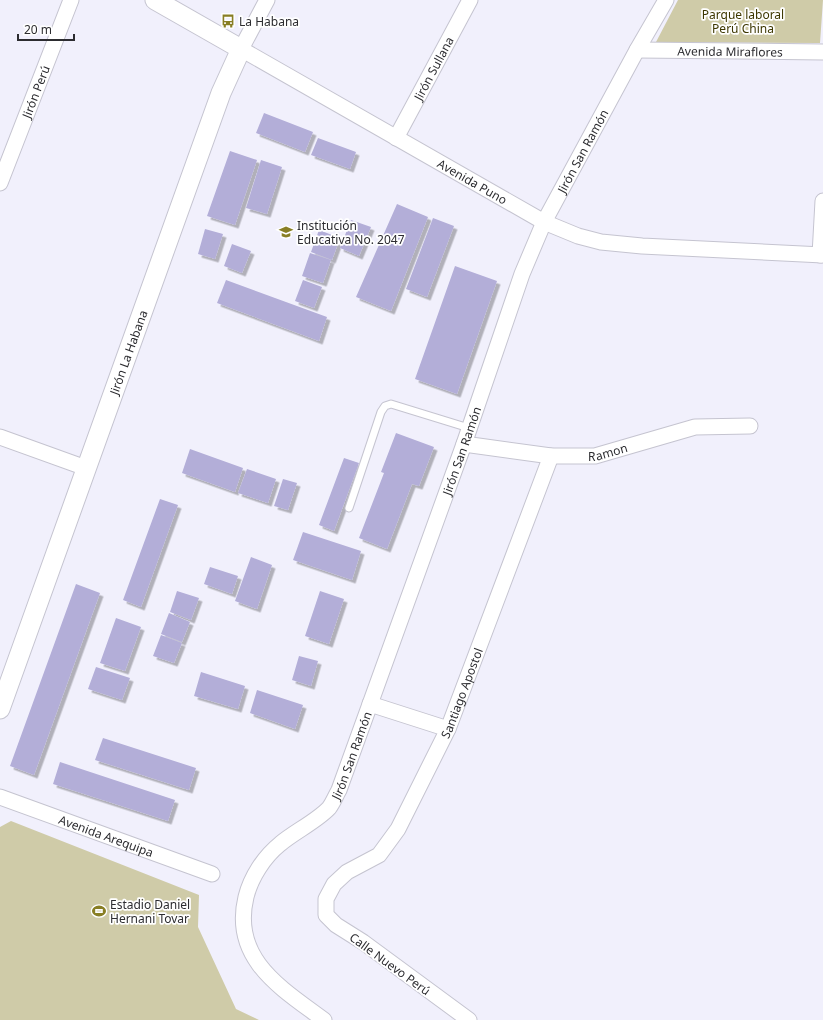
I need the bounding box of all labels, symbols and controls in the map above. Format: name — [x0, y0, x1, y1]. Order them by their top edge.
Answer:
park label: Parque laboral Perú China — [702, 6, 784, 37]
bus stop icon: La Habana — [220, 13, 236, 29]
place label: La Habana — [239, 13, 299, 30]
scale bar — [18, 16, 74, 42]
text: 20 m — [24, 21, 52, 38]
street label: Jirón Sullana — [409, 33, 457, 104]
street label: Avenida Miraflores — [677, 42, 783, 60]
street label: Jirón Perú — [17, 63, 53, 121]
street label: Jirón San Ramón — [552, 106, 612, 197]
street label: Avenida Puno — [434, 155, 510, 208]
place label: Institución Educativa No. 2047 — [297, 217, 405, 248]
school or university icon: Institución Educativa No. 2047 — [278, 224, 294, 240]
street label: Jirón La Habana — [105, 308, 151, 398]
street label: Jirón San Ramón — [437, 404, 485, 498]
street label: Ramon — [588, 439, 629, 465]
street label: Santiago Apostol — [436, 645, 486, 741]
street label: Jirón San Ramón — [327, 709, 375, 803]
street label: Avenida Arequipa — [57, 811, 156, 861]
place label: Estadio Daniel Hernani Tovar — [110, 896, 190, 927]
sports icon: Estadio Daniel Hernani Tovar — [91, 903, 107, 919]
street label: Calle Nuevo Perú — [346, 929, 434, 999]

